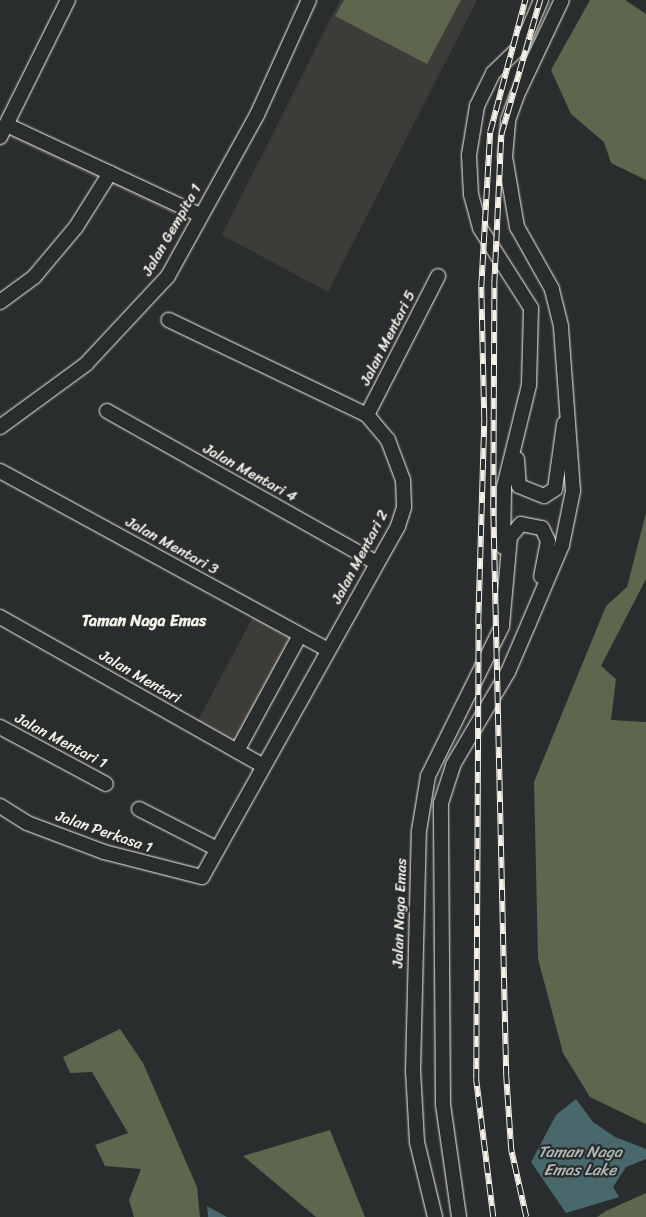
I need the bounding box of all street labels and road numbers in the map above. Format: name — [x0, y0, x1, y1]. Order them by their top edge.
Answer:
street label: Jalan Gempita 1 — [138, 181, 206, 279]
street label: Jalan Mentari 5 — [356, 288, 420, 388]
street label: Jalan Mentari 4 — [200, 440, 300, 506]
street label: Jalan Mentari 2 — [328, 507, 392, 607]
street label: Jalan Mentari 3 — [123, 513, 221, 579]
street label: Jalan Mentari — [96, 647, 184, 707]
street label: Jalan Mentari 1 — [12, 709, 110, 773]
street label: Jalan Perkasa 1 — [53, 807, 155, 857]
street label: Jalan Naga Emas — [389, 858, 411, 968]

